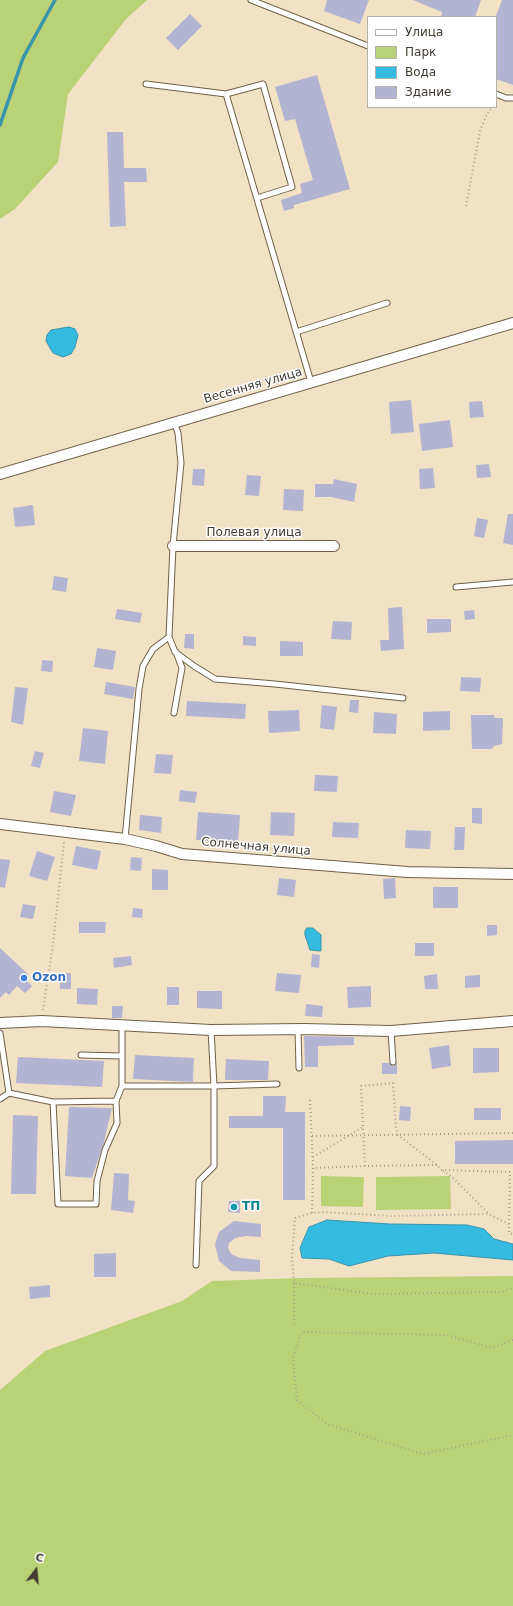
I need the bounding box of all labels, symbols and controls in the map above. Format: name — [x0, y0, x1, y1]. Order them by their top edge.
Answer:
legend — [367, 16, 497, 108]
text: Улица — [405, 25, 443, 39]
text: Парк — [405, 45, 436, 59]
text: Вода — [405, 65, 436, 79]
text: Здание — [405, 85, 451, 99]
street label: Весенняя улица — [202, 365, 304, 407]
street label: Полевая улица — [207, 526, 301, 540]
street label: Солнечная улица — [201, 835, 311, 859]
place label: Ozon — [32, 971, 66, 985]
marker: Ozon — [19, 973, 29, 983]
place label: ТП — [242, 1200, 260, 1214]
marker: ТП — [229, 1202, 239, 1212]
north arrow — [16, 1550, 56, 1590]
text: С — [34, 1551, 45, 1565]

